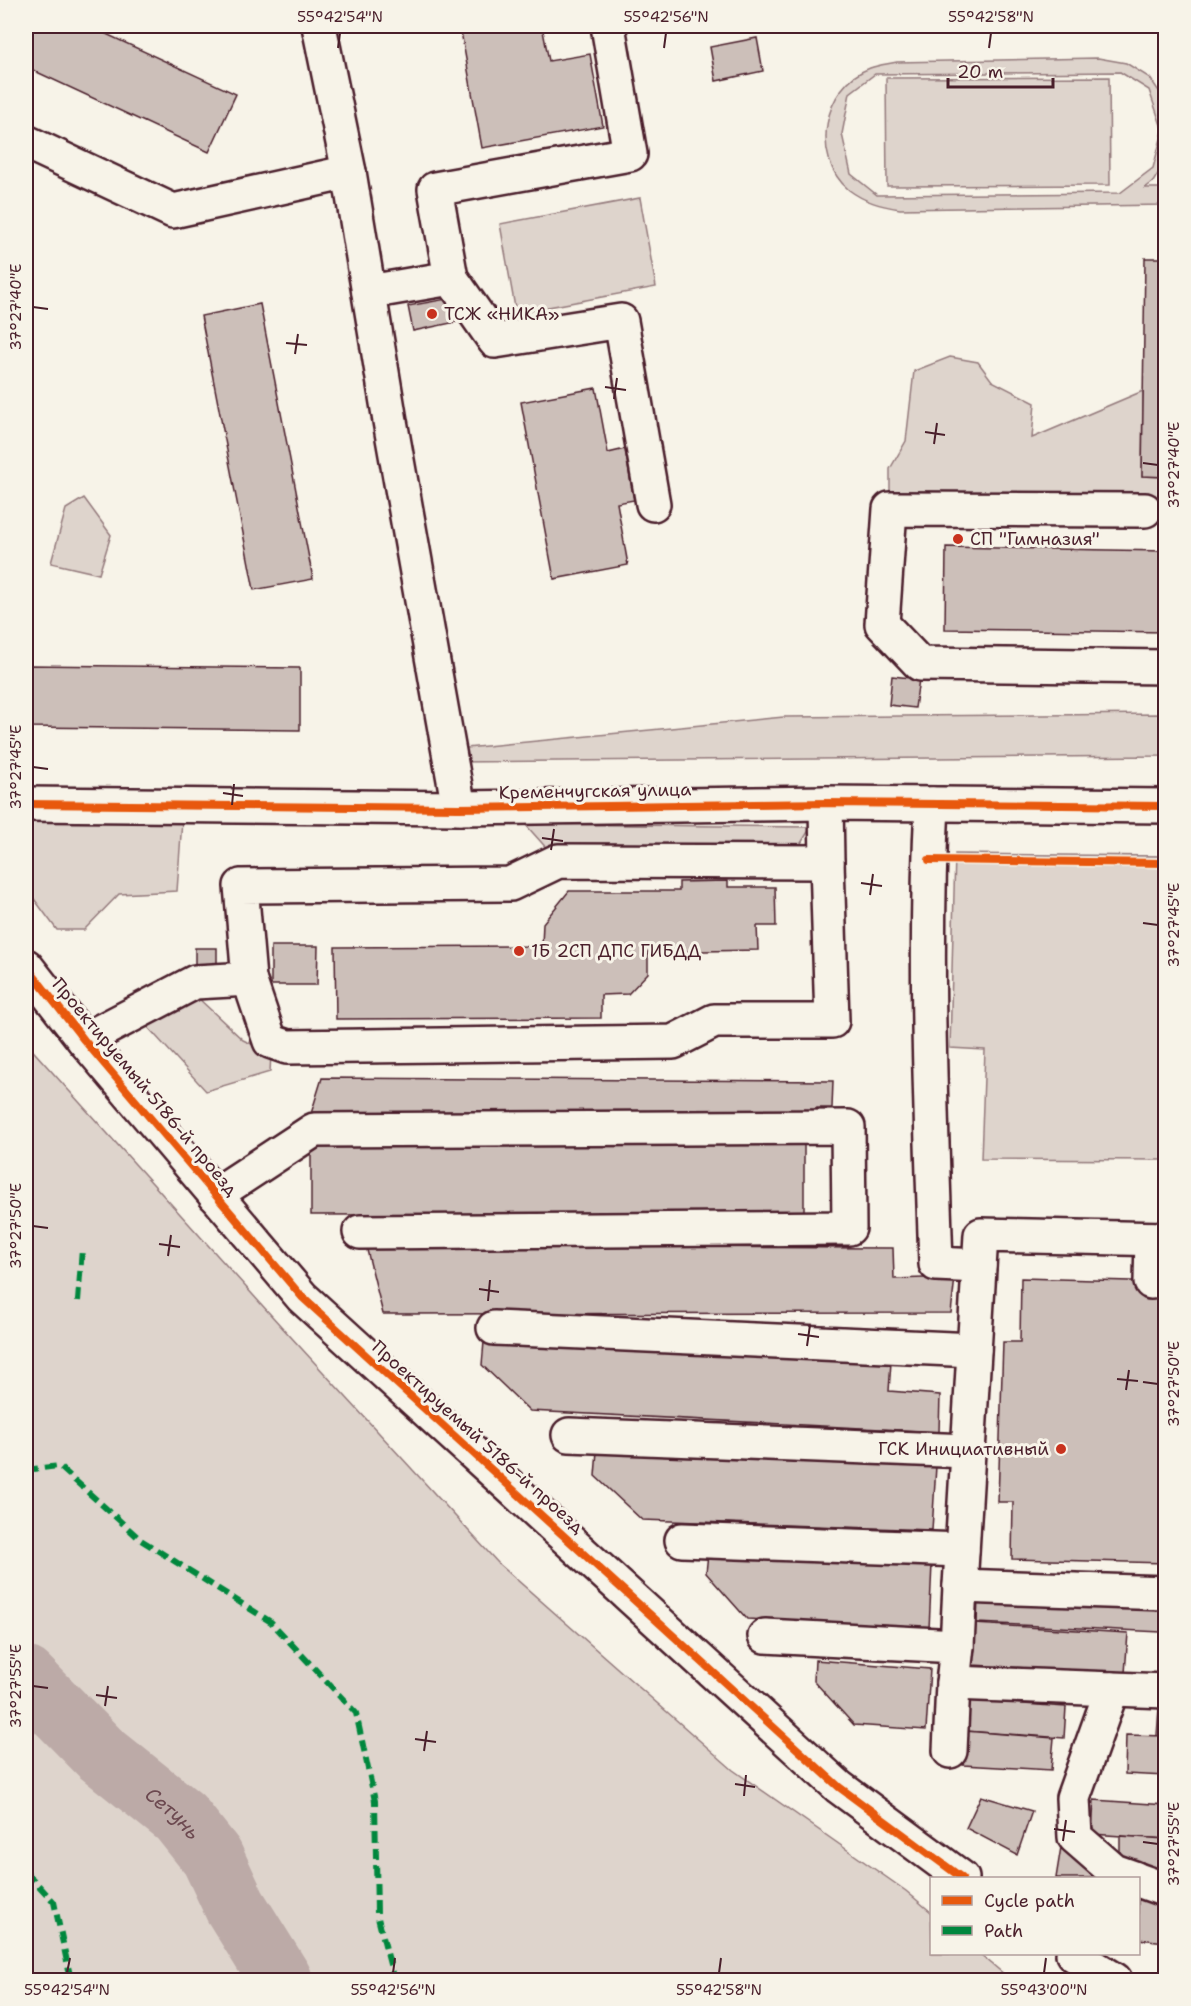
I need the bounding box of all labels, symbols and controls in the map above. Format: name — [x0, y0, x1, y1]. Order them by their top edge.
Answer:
text: 55°42'54"N — [297, 7, 383, 27]
text: 55°42'56"N — [623, 7, 709, 27]
text: 55°42'58"N — [948, 7, 1034, 27]
scale bar — [948, 51, 1053, 89]
text: 20 m — [957, 60, 1003, 84]
text: 37°27'40"E — [6, 264, 26, 350]
place label: ТСЖ «НИКА» — [444, 302, 559, 326]
marker: ТСЖ «НИКА» — [425, 307, 439, 321]
text: 37°27'40"E — [1164, 422, 1184, 508]
place label: СП "Гимназия" — [970, 527, 1100, 551]
marker: СП "Гимназия" — [951, 532, 965, 546]
text: 37°27'45"E — [6, 725, 26, 810]
street label: Кременчугская улица — [498, 777, 692, 805]
text: 37°27'45"E — [1164, 883, 1184, 968]
place label: 1Б 2СП ДПС ГИБДД — [531, 939, 701, 963]
marker: 1Б 2СП ДПС ГИБДД — [512, 944, 526, 958]
street label: Проектируемый 5186-й проезд — [47, 973, 244, 1201]
text: 37°27'50"E — [6, 1183, 26, 1269]
street label: Проектируемый 5186-й проезд — [367, 1335, 590, 1539]
text: 37°27'50"E — [1164, 1341, 1184, 1427]
place label: ГСК Инициативный — [878, 1437, 1049, 1461]
marker: ГСК Инициативный — [1054, 1442, 1068, 1456]
text: 37°27'55"E — [6, 1644, 26, 1728]
water label: Сетунь — [140, 1781, 206, 1845]
text: 37°27'55"E — [1164, 1802, 1184, 1886]
legend — [930, 1877, 1140, 1955]
text: Cycle path — [984, 1889, 1075, 1913]
text: Path — [984, 1919, 1023, 1943]
text: 55°42'54"N — [24, 1980, 110, 2000]
text: 55°42'56"N — [350, 1980, 436, 2000]
text: 55°42'58"N — [676, 1980, 762, 2000]
text: 55°43'00"N — [1000, 1980, 1088, 2000]

